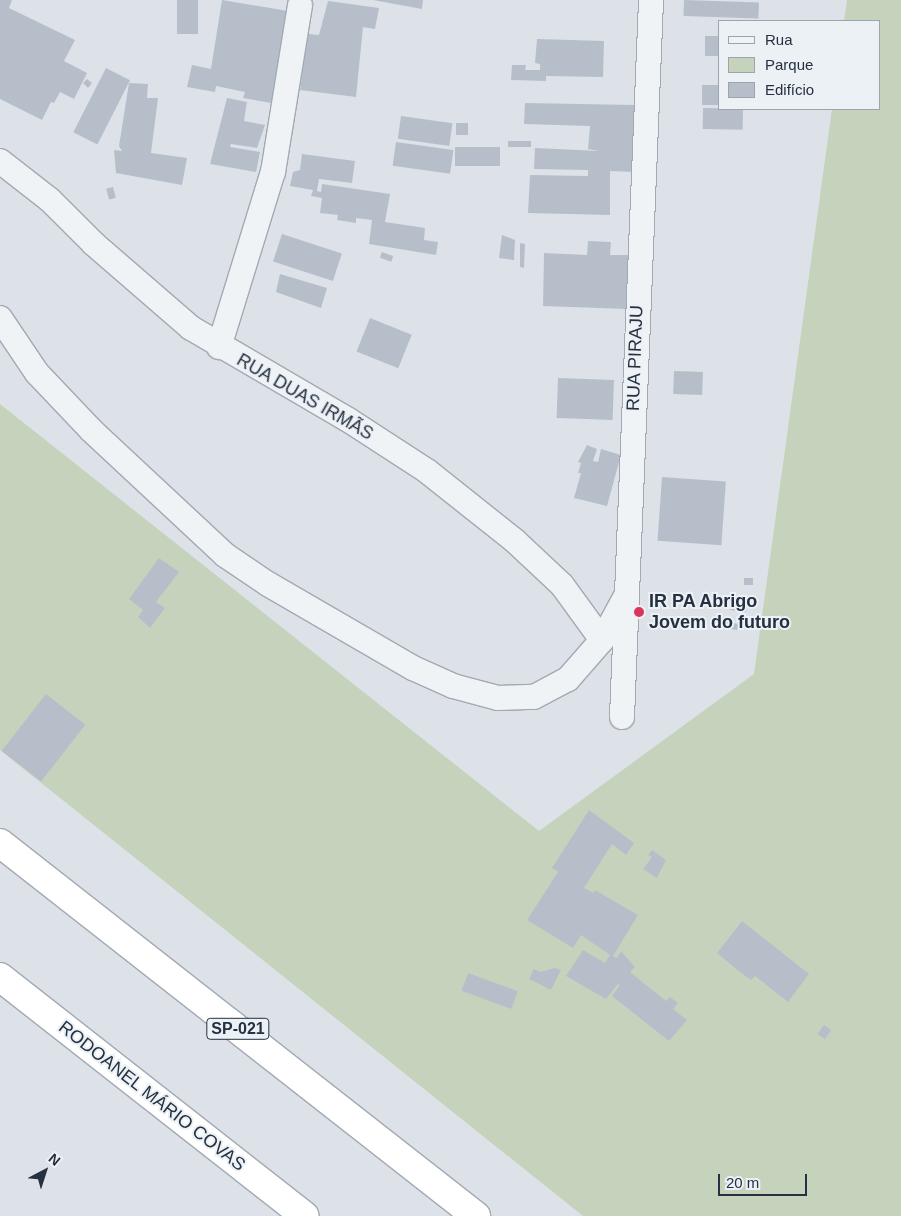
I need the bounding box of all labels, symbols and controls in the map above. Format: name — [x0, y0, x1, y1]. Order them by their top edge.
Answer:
legend — [718, 20, 881, 110]
text: Rua — [765, 31, 793, 48]
text: Parque — [765, 56, 813, 73]
text: Edifício — [765, 81, 814, 98]
street label: RUA PIRAJU — [622, 304, 648, 412]
street label: RUA DUAS IRMÃS — [232, 349, 378, 445]
place label: IR PA Abrigo Jovem do futuro — [649, 591, 790, 634]
marker: IR PA Abrigo Jovem do futuro — [633, 606, 645, 618]
street label: RODOANEL MÁRIO COVAS — [54, 1016, 250, 1176]
road number: SP-021 — [206, 1016, 270, 1042]
north arrow — [20, 1146, 70, 1196]
scale bar — [721, 1164, 810, 1196]
text: 20 m — [726, 1174, 759, 1191]

